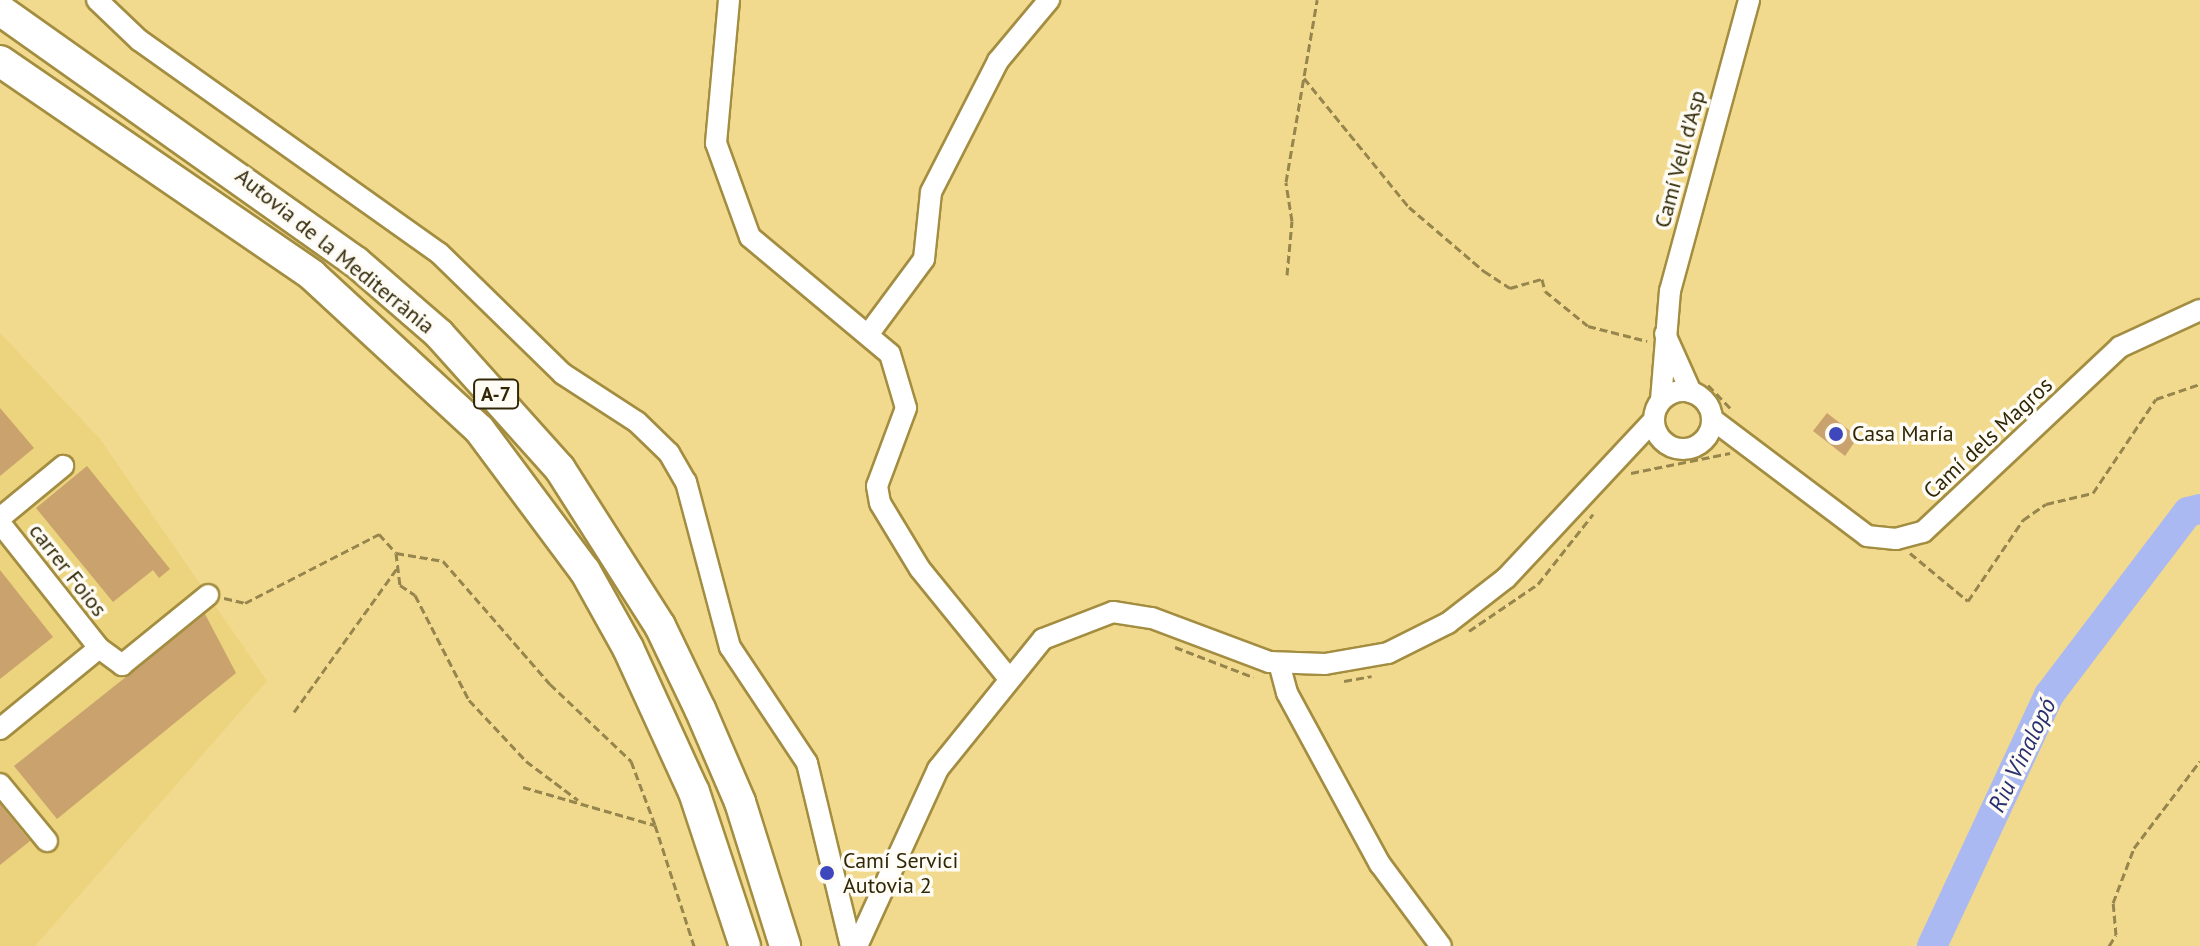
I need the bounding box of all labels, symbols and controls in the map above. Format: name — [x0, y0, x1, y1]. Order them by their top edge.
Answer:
street label: Camí Vell d'Asp — [1649, 87, 1711, 231]
street label: Autovia de la Mediterrània — [230, 163, 440, 339]
street label: Camí dels Magros — [1918, 372, 2058, 504]
road number: A-7 — [472, 378, 520, 410]
place label: Casa María — [1852, 421, 1954, 447]
marker: Casa María — [1827, 425, 1845, 443]
street label: carrer Foios — [24, 518, 112, 622]
water label: Riu Vinalopó — [1982, 693, 2062, 817]
place label: Camí Servici Autovia 2 — [843, 847, 958, 898]
marker: Camí Servici Autovia 2 — [818, 864, 836, 882]

